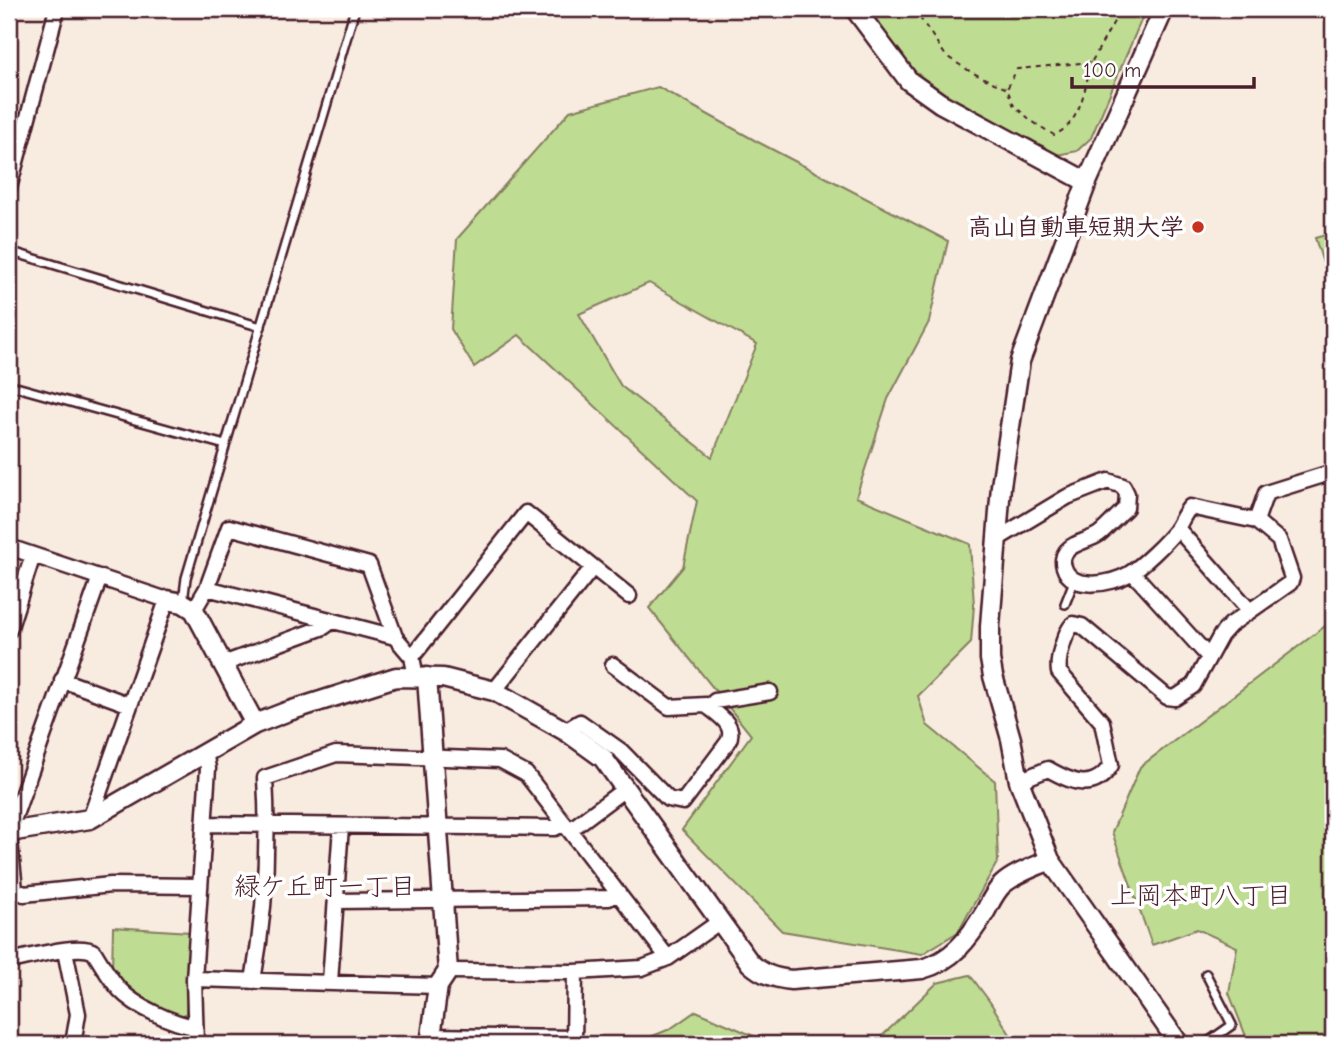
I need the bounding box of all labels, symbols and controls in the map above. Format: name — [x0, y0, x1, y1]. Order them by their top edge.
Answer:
scale bar — [1072, 46, 1254, 90]
text: 100 m — [1083, 58, 1141, 82]
place label: 高山自動車短期大学 — [968, 213, 1184, 241]
marker: 高山自動車短期大学 — [1190, 219, 1206, 235]
district label: 緑ケ丘町一丁目 — [234, 872, 416, 902]
district label: 上岡本町八丁目 — [1110, 881, 1292, 911]

